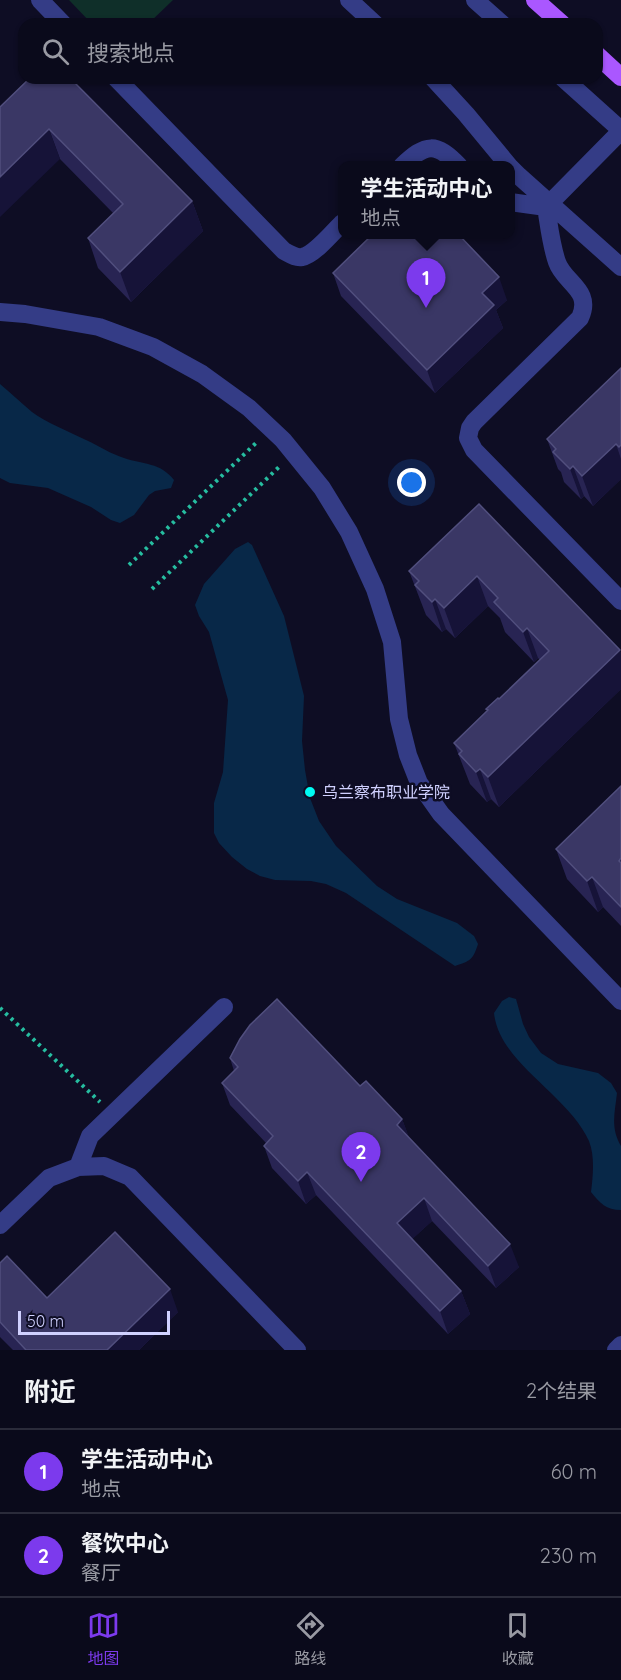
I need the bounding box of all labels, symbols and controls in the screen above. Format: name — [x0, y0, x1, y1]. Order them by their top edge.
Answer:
search box — [18, 18, 603, 84]
icon: search — [39, 35, 72, 68]
text: 搜索地点 — [87, 39, 175, 67]
popup — [338, 161, 515, 239]
text: 学生活动中心 — [360, 174, 493, 202]
text: 地点 — [360, 205, 400, 230]
pin: 1 — [406, 258, 446, 308]
your location — [397, 468, 426, 497]
place label: 乌兰察布职业学院 — [322, 782, 450, 802]
marker: 乌兰察布职业学院 — [303, 785, 317, 799]
pin: 2 — [342, 1132, 380, 1182]
scale bar — [18, 1308, 170, 1336]
text: 50 m — [27, 1311, 64, 1331]
text: 附近 — [24, 1375, 76, 1408]
text: 2个结果 — [526, 1378, 597, 1403]
text: 学生活动中心 — [81, 1445, 213, 1473]
text: 1 — [40, 1459, 47, 1484]
text: 60 m — [551, 1459, 597, 1484]
text: 地点 — [81, 1476, 121, 1501]
text: 餐饮中心 — [81, 1529, 169, 1557]
text: 2 — [38, 1543, 49, 1568]
text: 230 m — [540, 1543, 597, 1568]
text: 餐厅 — [81, 1560, 121, 1585]
tab: 地图 — [87, 1609, 120, 1669]
tab: 路线 — [294, 1609, 327, 1669]
tab: 收藏 — [501, 1609, 534, 1669]

